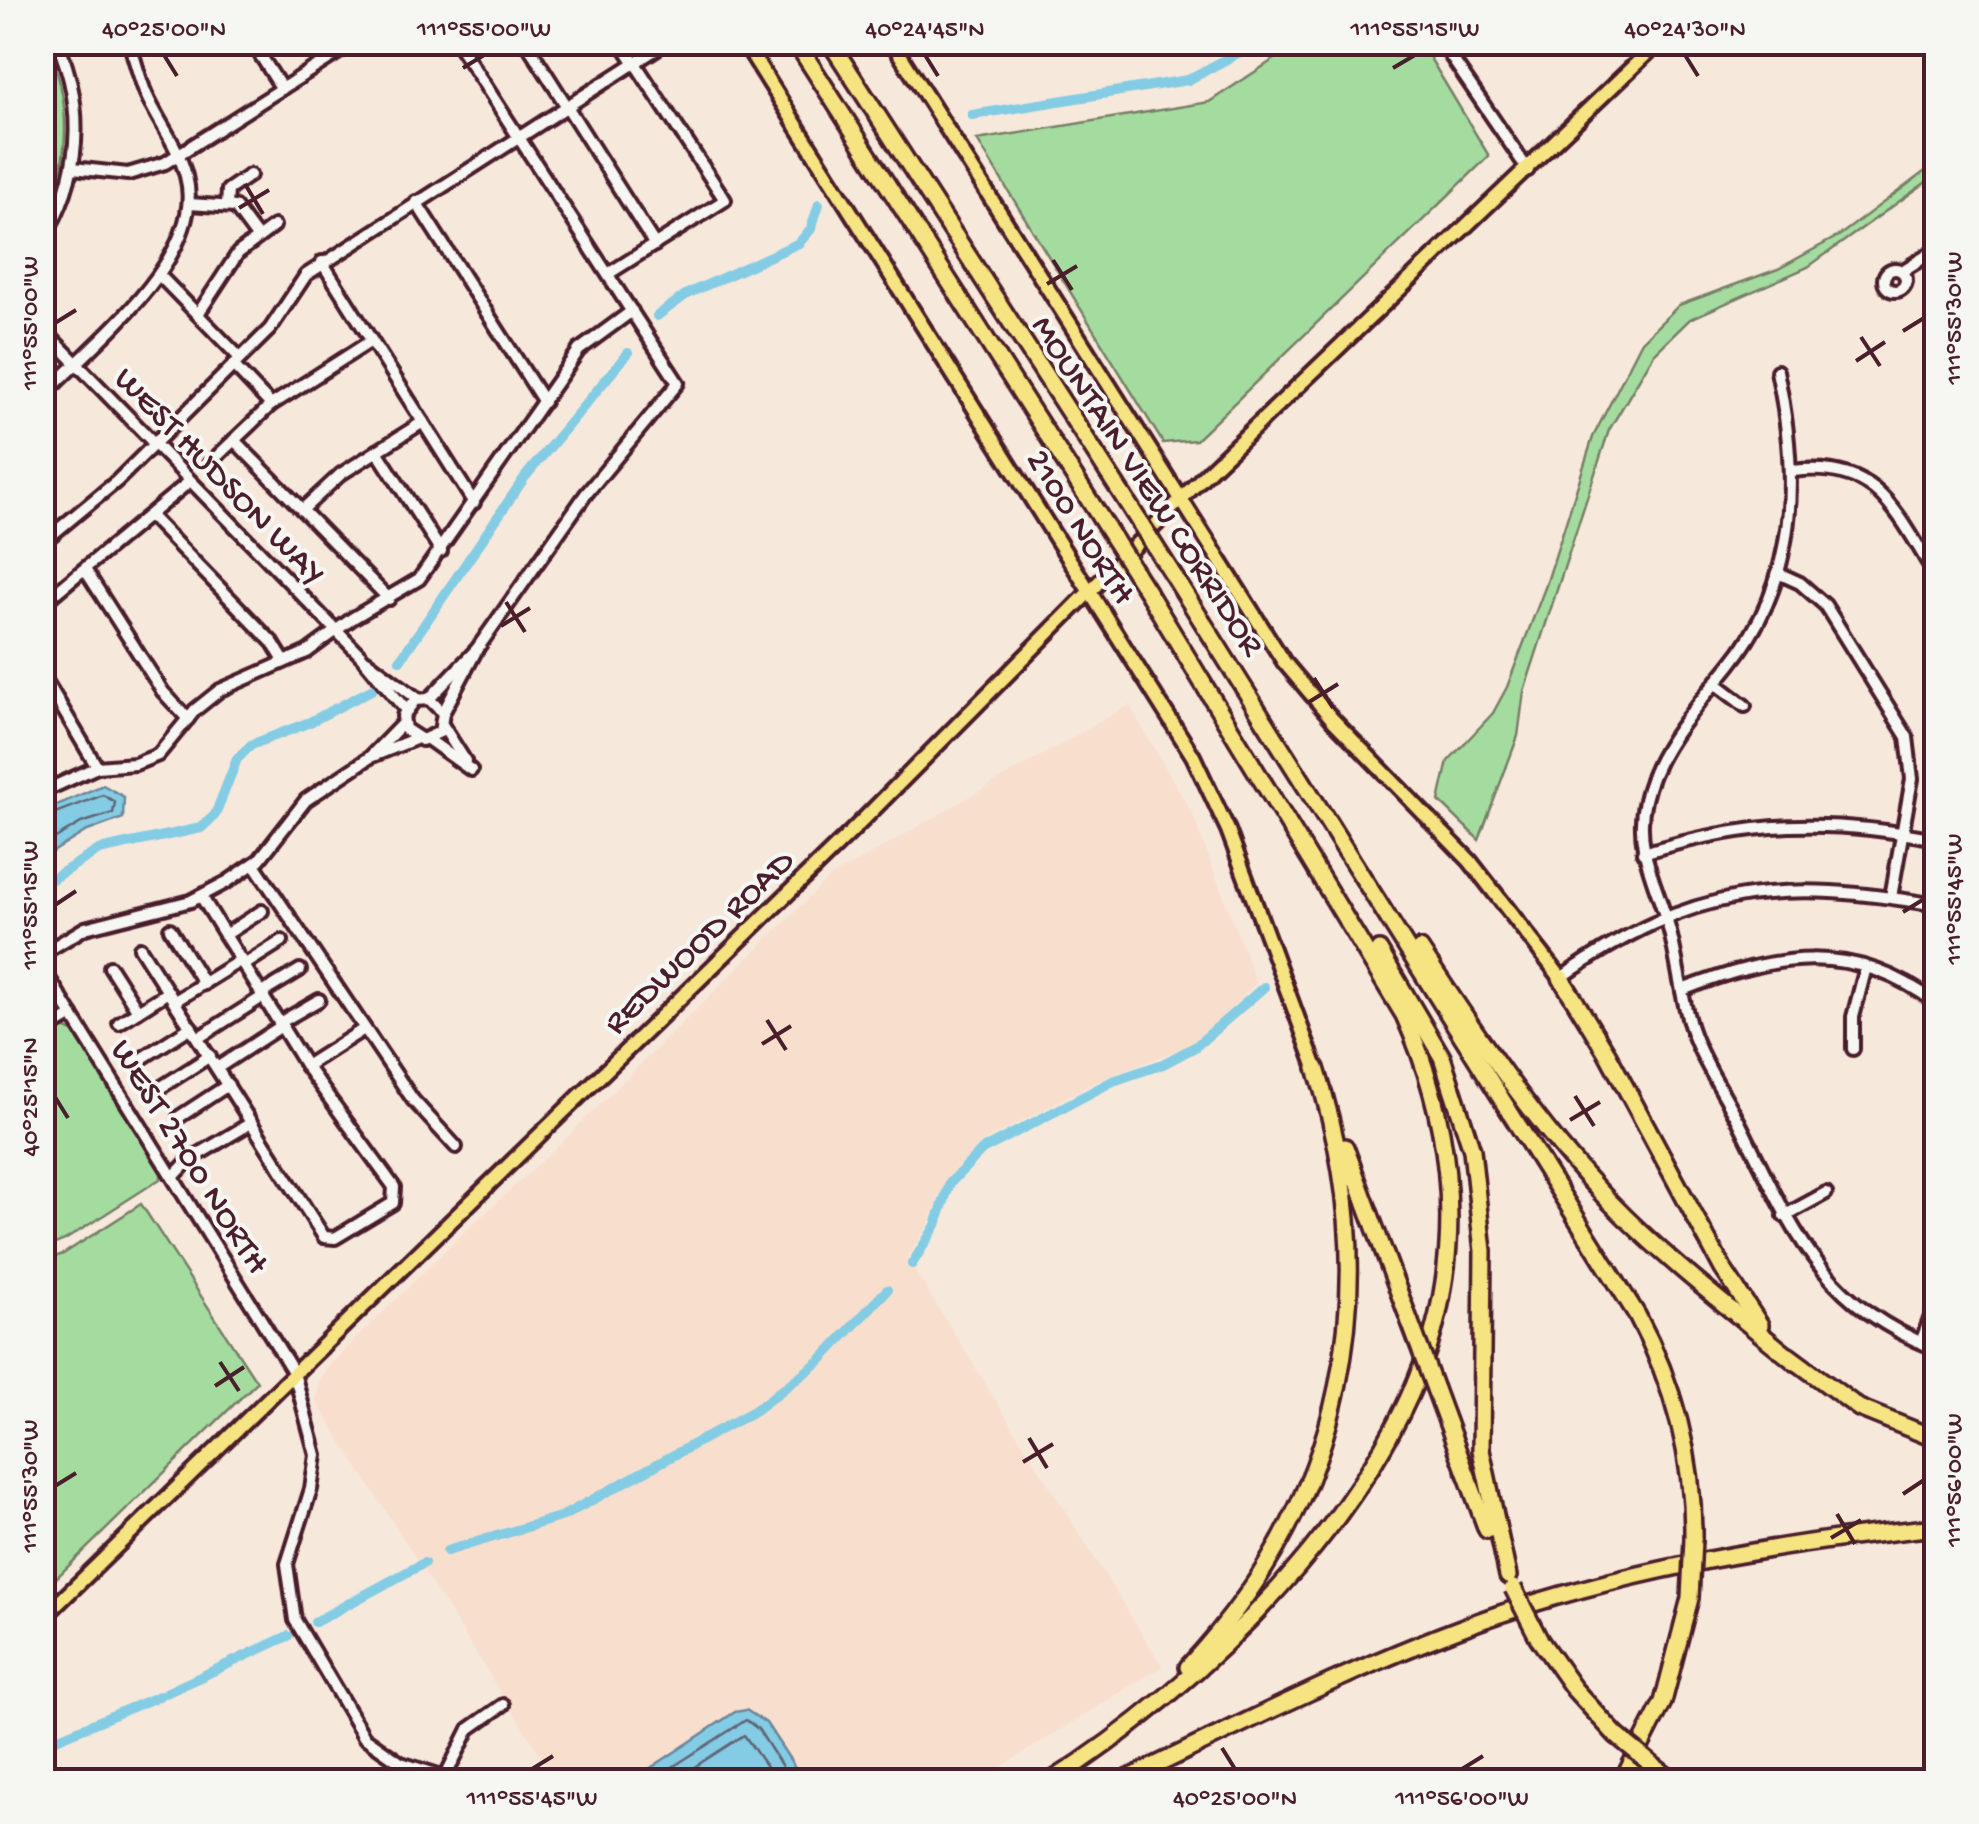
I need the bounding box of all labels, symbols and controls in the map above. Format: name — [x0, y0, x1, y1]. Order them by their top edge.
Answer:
text: 40°25'00"N — [102, 17, 226, 46]
text: 111°55'00"W — [416, 17, 551, 46]
text: 40°24'45"N — [865, 17, 985, 46]
text: 111°55'15"W — [1349, 17, 1480, 46]
text: 40°24'30"N — [1624, 17, 1746, 46]
text: 111°55'30"W — [1942, 252, 1971, 385]
text: 111°55'00"W — [18, 256, 47, 391]
street label: MOUNTAIN VIEW CORRIDOR — [1020, 309, 1272, 666]
street label: WEST HUDSON WAY — [103, 360, 333, 596]
street label: 2100 NORTH — [1015, 443, 1143, 614]
text: 111°55'45"W — [1942, 834, 1971, 965]
text: 111°55'15"W — [18, 840, 47, 971]
street label: REDWOOD ROAD — [597, 843, 805, 1045]
street label: WEST 2700 NORTH — [99, 1033, 276, 1284]
text: 40°25'15"N — [18, 1038, 47, 1156]
text: 111°56'00"W — [1942, 1413, 1971, 1548]
text: 111°55'30"W — [18, 1420, 47, 1553]
text: 111°55'45"W — [466, 1786, 597, 1815]
text: 40°25'00"N — [1173, 1786, 1297, 1815]
text: 111°56'00"W — [1394, 1786, 1529, 1815]

